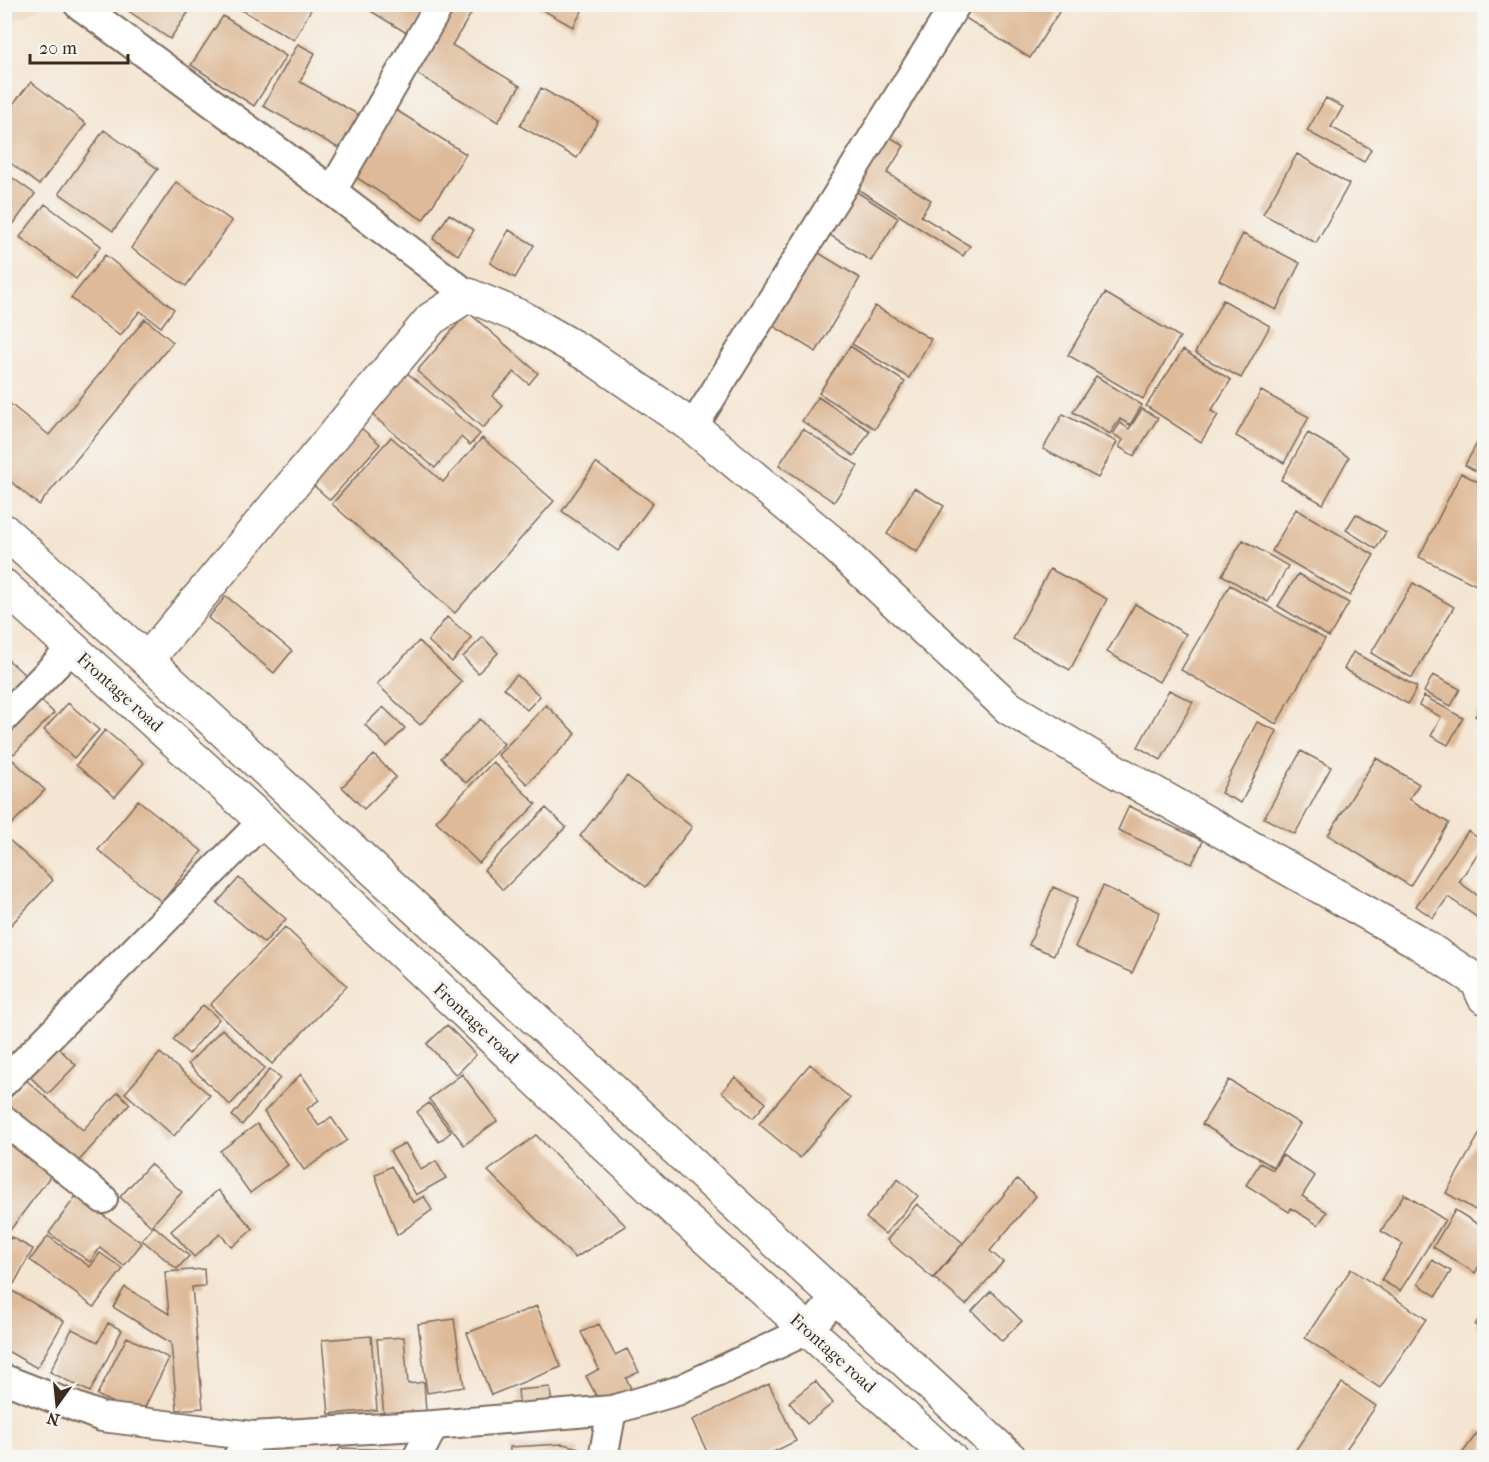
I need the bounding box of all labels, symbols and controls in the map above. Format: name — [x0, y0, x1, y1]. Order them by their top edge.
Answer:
scale bar — [30, 27, 128, 65]
text: 20 m — [39, 38, 77, 59]
street label: Frontage road — [72, 648, 167, 737]
street label: Frontage road — [429, 979, 523, 1068]
street label: Frontage road — [785, 1309, 880, 1398]
north arrow — [27, 1375, 87, 1435]
text: N — [44, 1408, 62, 1430]

